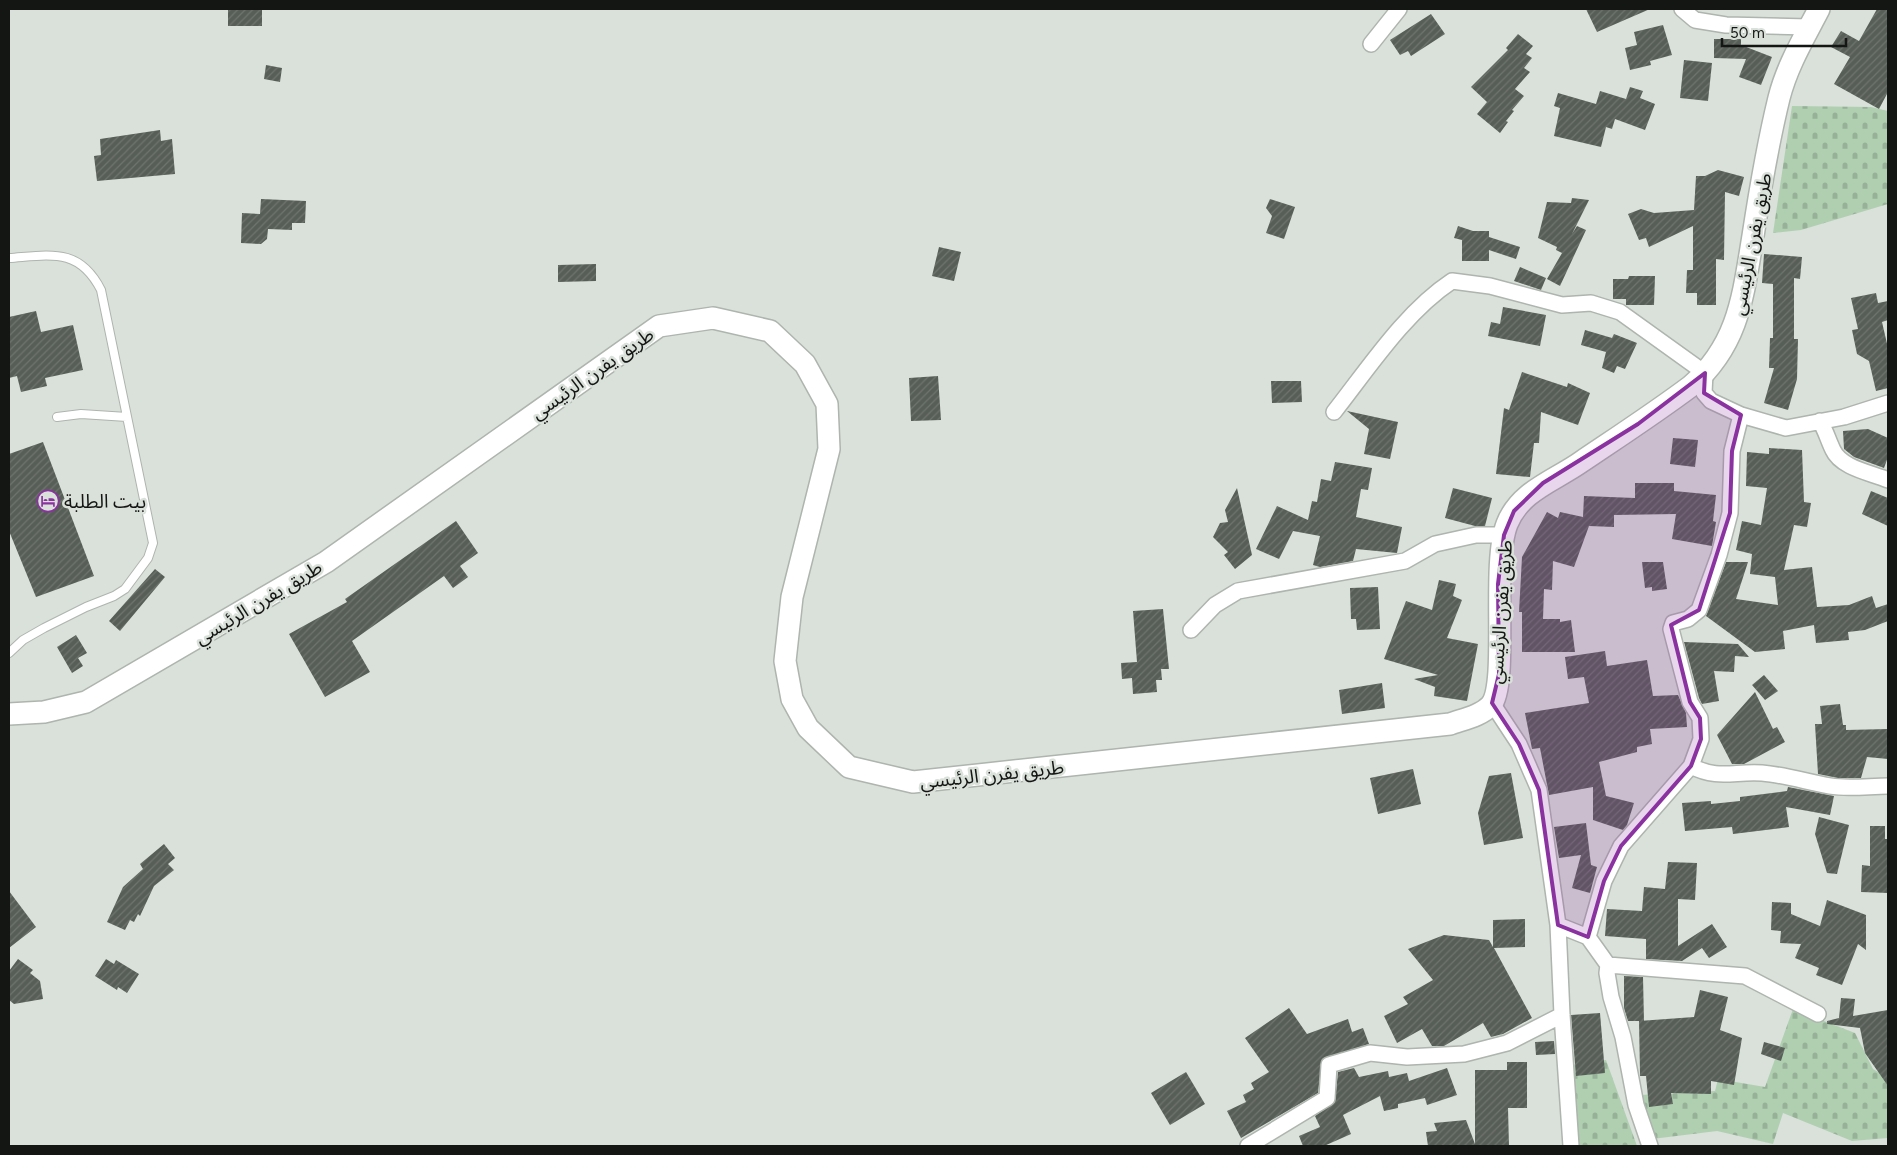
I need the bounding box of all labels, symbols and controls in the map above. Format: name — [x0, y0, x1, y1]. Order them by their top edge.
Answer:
scale bar — [1722, 15, 1846, 47]
text: 50 m — [1730, 24, 1765, 42]
street label: طريق يفرن الرئيسي — [1726, 171, 1780, 318]
street label: طريق يفرن الرئيسي — [526, 322, 660, 427]
hotel icon: بيت الطلبة — [36, 489, 60, 513]
place label: بيت الطلبة — [64, 490, 146, 513]
street label: طريق يفرن الرئيسي — [1484, 539, 1520, 685]
street label: طريق يفرن الرئيسي — [190, 555, 328, 652]
street label: طريق يفرن الرئيسي — [919, 755, 1066, 797]

